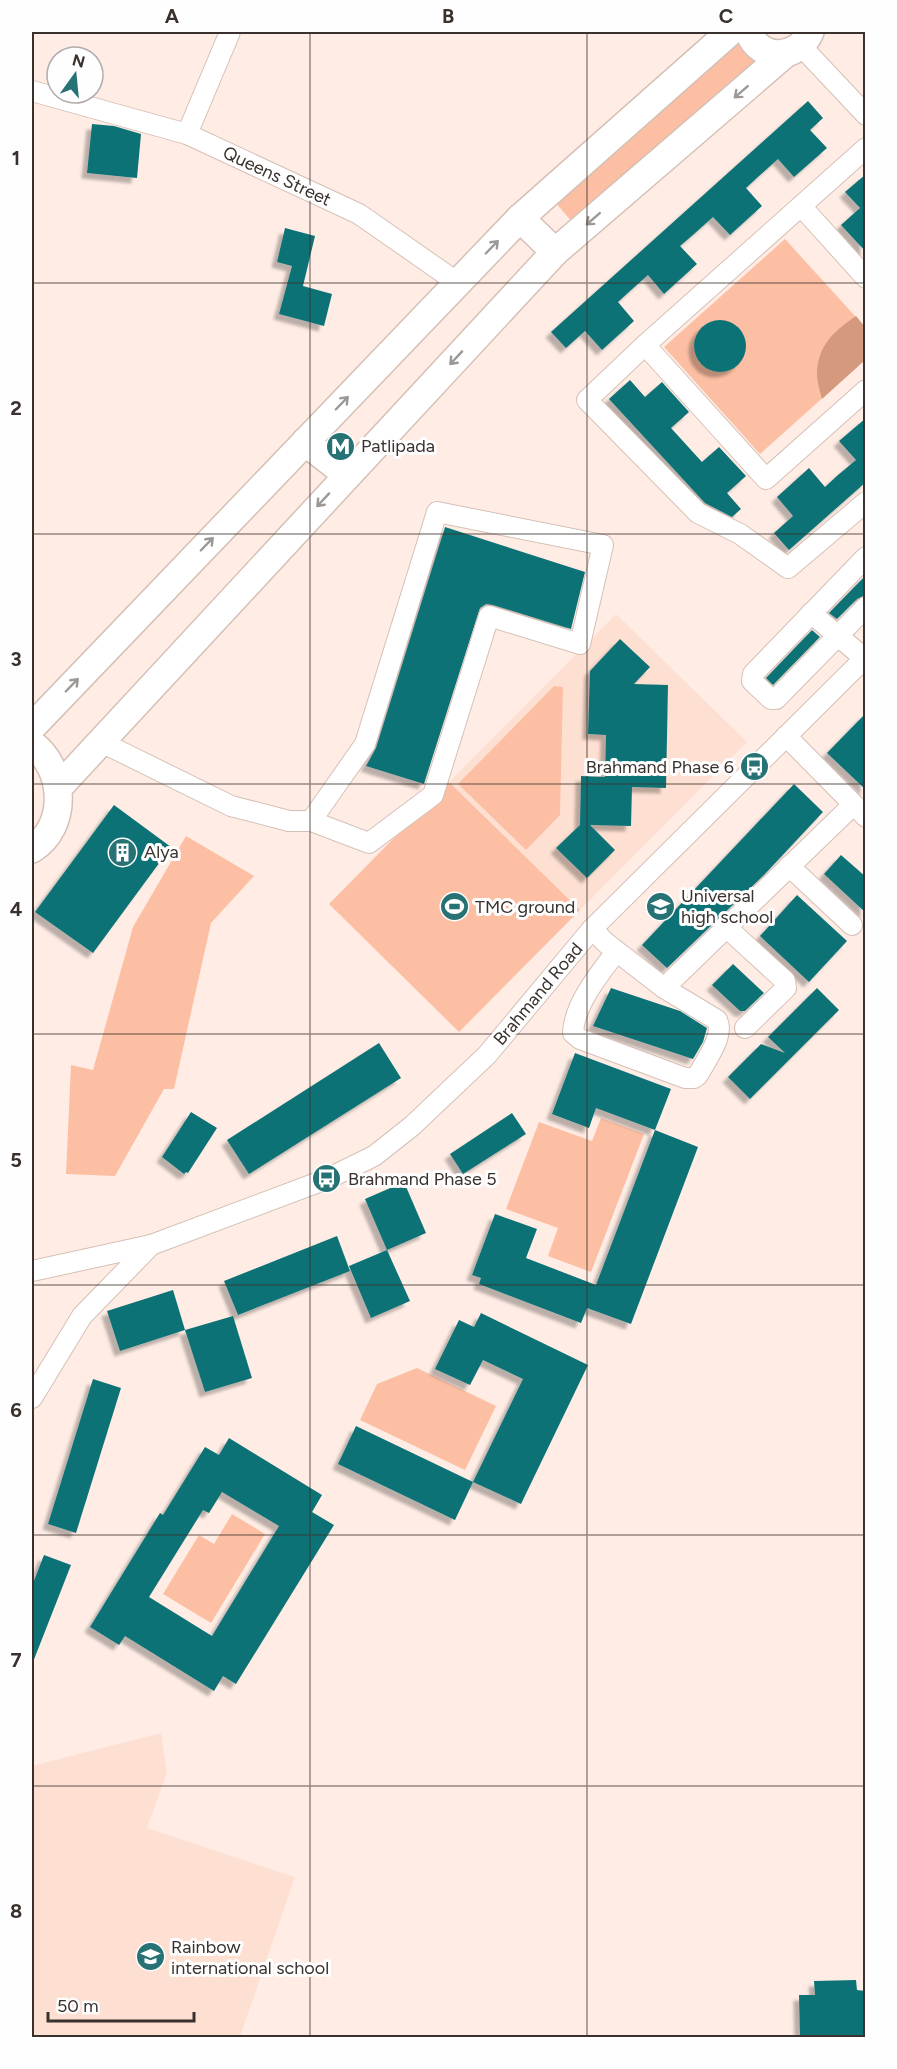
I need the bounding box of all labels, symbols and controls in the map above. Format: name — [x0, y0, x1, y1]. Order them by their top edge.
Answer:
text: A — [165, 4, 180, 28]
text: B — [442, 4, 454, 28]
text: C — [719, 4, 733, 28]
north arrow — [45, 45, 105, 105]
text: N — [70, 50, 87, 72]
one-way arrow — [734, 85, 749, 99]
street label: Queens Street — [219, 141, 335, 211]
text: 1 — [12, 146, 20, 170]
one-way arrow — [586, 212, 601, 226]
one-way arrow — [485, 240, 499, 255]
one-way arrow — [449, 350, 463, 365]
text: 2 — [10, 396, 22, 420]
one-way arrow — [335, 396, 349, 411]
metro station icon: Patlipada — [324, 430, 356, 462]
place label: Patlipada — [361, 435, 435, 457]
one-way arrow — [316, 493, 330, 508]
one-way arrow — [200, 536, 214, 551]
text: 3 — [10, 647, 22, 671]
one-way arrow — [65, 677, 79, 692]
bus stop icon: Brahmand Phase 6 — [739, 751, 771, 783]
place label: Brahmand Phase 6 — [586, 756, 734, 778]
building icon: Alya — [107, 836, 139, 868]
place label: Alya — [144, 841, 179, 863]
place label: Universal high school — [681, 885, 773, 928]
school or university icon: Universal high school — [644, 890, 676, 922]
sports icon: TMC ground — [438, 891, 470, 923]
place label: TMC ground — [475, 896, 575, 918]
text: 4 — [10, 897, 23, 921]
street label: Brahmand Road — [489, 938, 587, 1050]
text: 5 — [10, 1148, 22, 1172]
bus stop icon: Brahmand Phase 5 — [311, 1163, 343, 1195]
place label: Brahmand Phase 5 — [348, 1168, 497, 1190]
text: 6 — [10, 1398, 22, 1422]
text: 7 — [10, 1648, 22, 1672]
text: 8 — [10, 1899, 22, 1923]
place label: Rainbow international school — [171, 1936, 329, 1979]
school or university icon: Rainbow international school — [134, 1941, 166, 1973]
scale bar — [48, 1985, 194, 2023]
text: 50 m — [57, 1995, 99, 2017]

